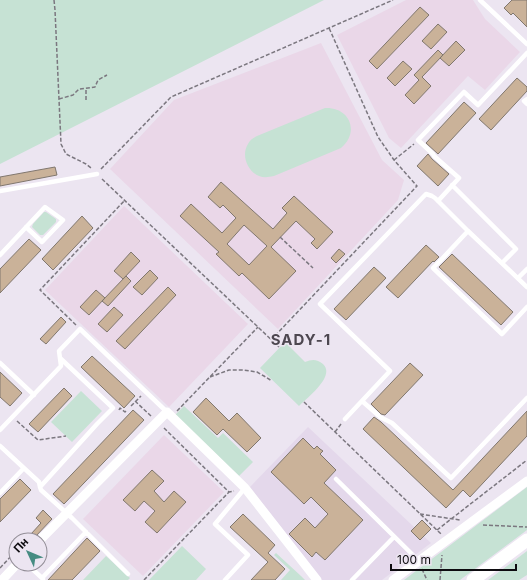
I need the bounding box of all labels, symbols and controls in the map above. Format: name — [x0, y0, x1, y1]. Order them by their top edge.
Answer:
district label: SADY-1 — [271, 330, 331, 349]
north arrow — [8, 532, 48, 572]
text: Пн — [11, 535, 31, 555]
scale bar — [391, 546, 516, 572]
text: 100 m — [397, 552, 431, 567]

